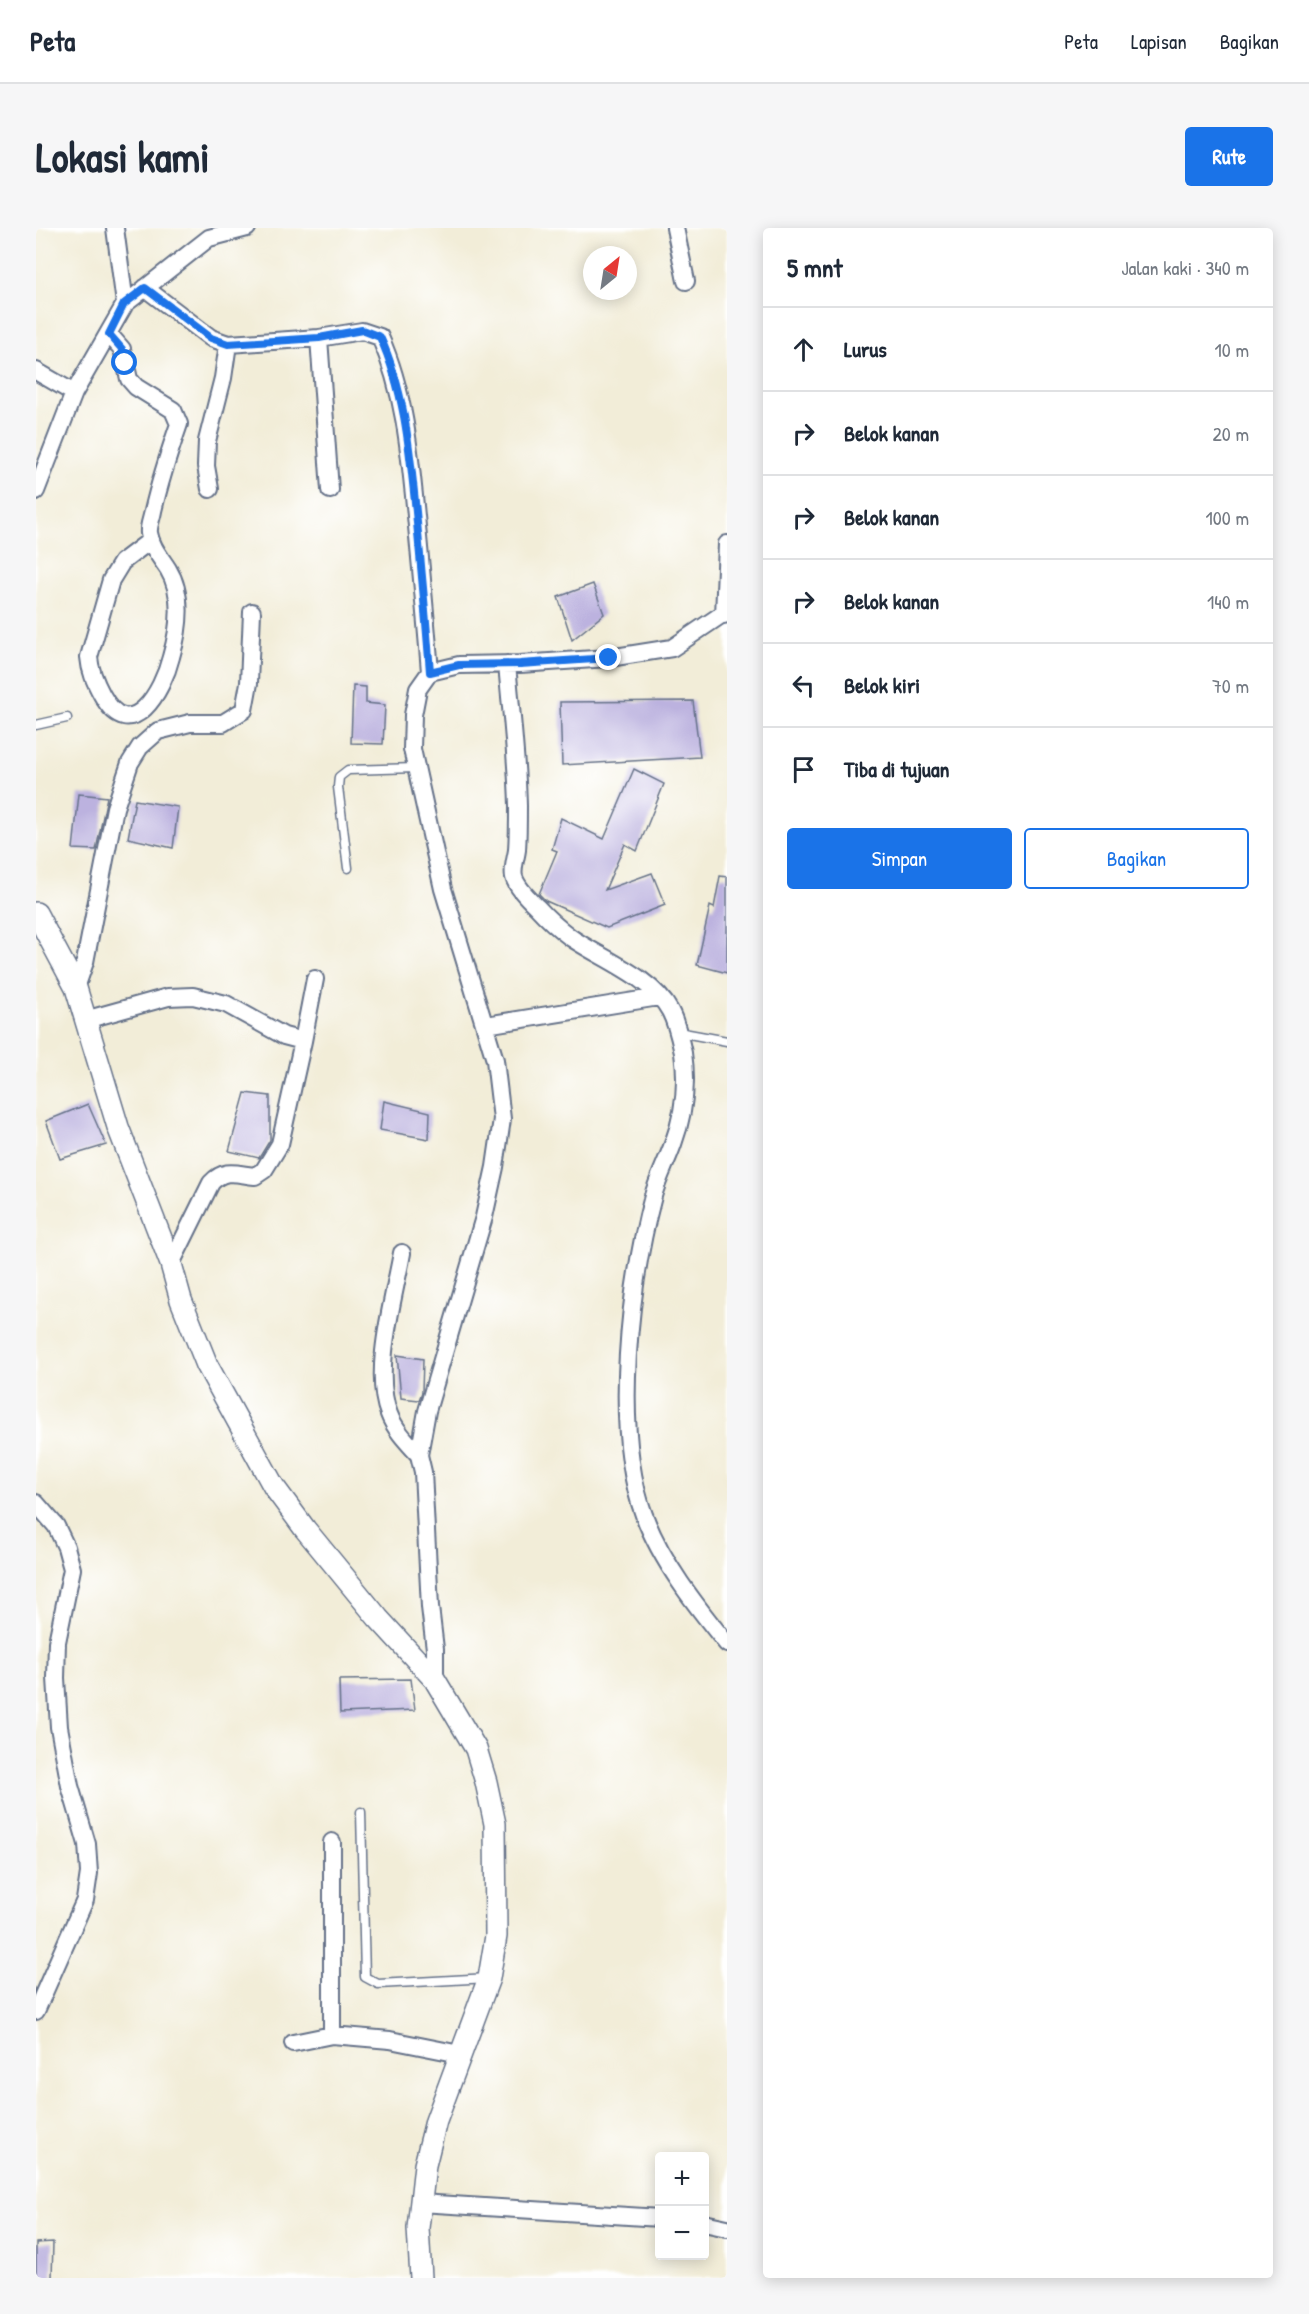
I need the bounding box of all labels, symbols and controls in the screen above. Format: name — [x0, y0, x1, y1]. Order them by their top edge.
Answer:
text: Peta — [30, 22, 75, 60]
text: Peta — [1064, 27, 1098, 56]
text: Lapisan — [1131, 27, 1187, 56]
text: Bagikan — [1220, 27, 1279, 56]
button: Rute — [1185, 127, 1273, 186]
text: Lokasi kami — [36, 128, 210, 185]
north arrow — [583, 246, 637, 300]
text: 5 mnt — [787, 250, 842, 285]
text: Jalan kaki · 340 m — [1121, 254, 1249, 281]
icon: ahead — [787, 333, 820, 366]
text: Lurus — [844, 334, 887, 364]
text: 10 m — [1215, 336, 1249, 363]
route start — [111, 349, 137, 375]
icon: right — [787, 417, 820, 450]
text: Belok kanan — [844, 418, 939, 448]
text: 20 m — [1212, 420, 1249, 447]
icon: right — [787, 501, 820, 534]
text: Belok kanan — [844, 502, 939, 532]
text: 100 m — [1206, 504, 1249, 531]
icon: right — [787, 585, 820, 618]
text: Belok kanan — [844, 586, 939, 616]
text: 140 m — [1207, 588, 1249, 615]
route end — [595, 644, 621, 670]
icon: left — [787, 669, 820, 702]
text: Belok kiri — [844, 670, 920, 700]
text: 70 m — [1212, 672, 1249, 699]
icon: arrive — [787, 753, 820, 786]
text: Tiba di tujuan — [844, 754, 949, 784]
button: Simpan — [787, 828, 1012, 889]
button: Bagikan — [1024, 828, 1249, 889]
map controls — [655, 2152, 709, 2260]
button: + — [655, 2152, 709, 2206]
button: − — [655, 2206, 709, 2260]

